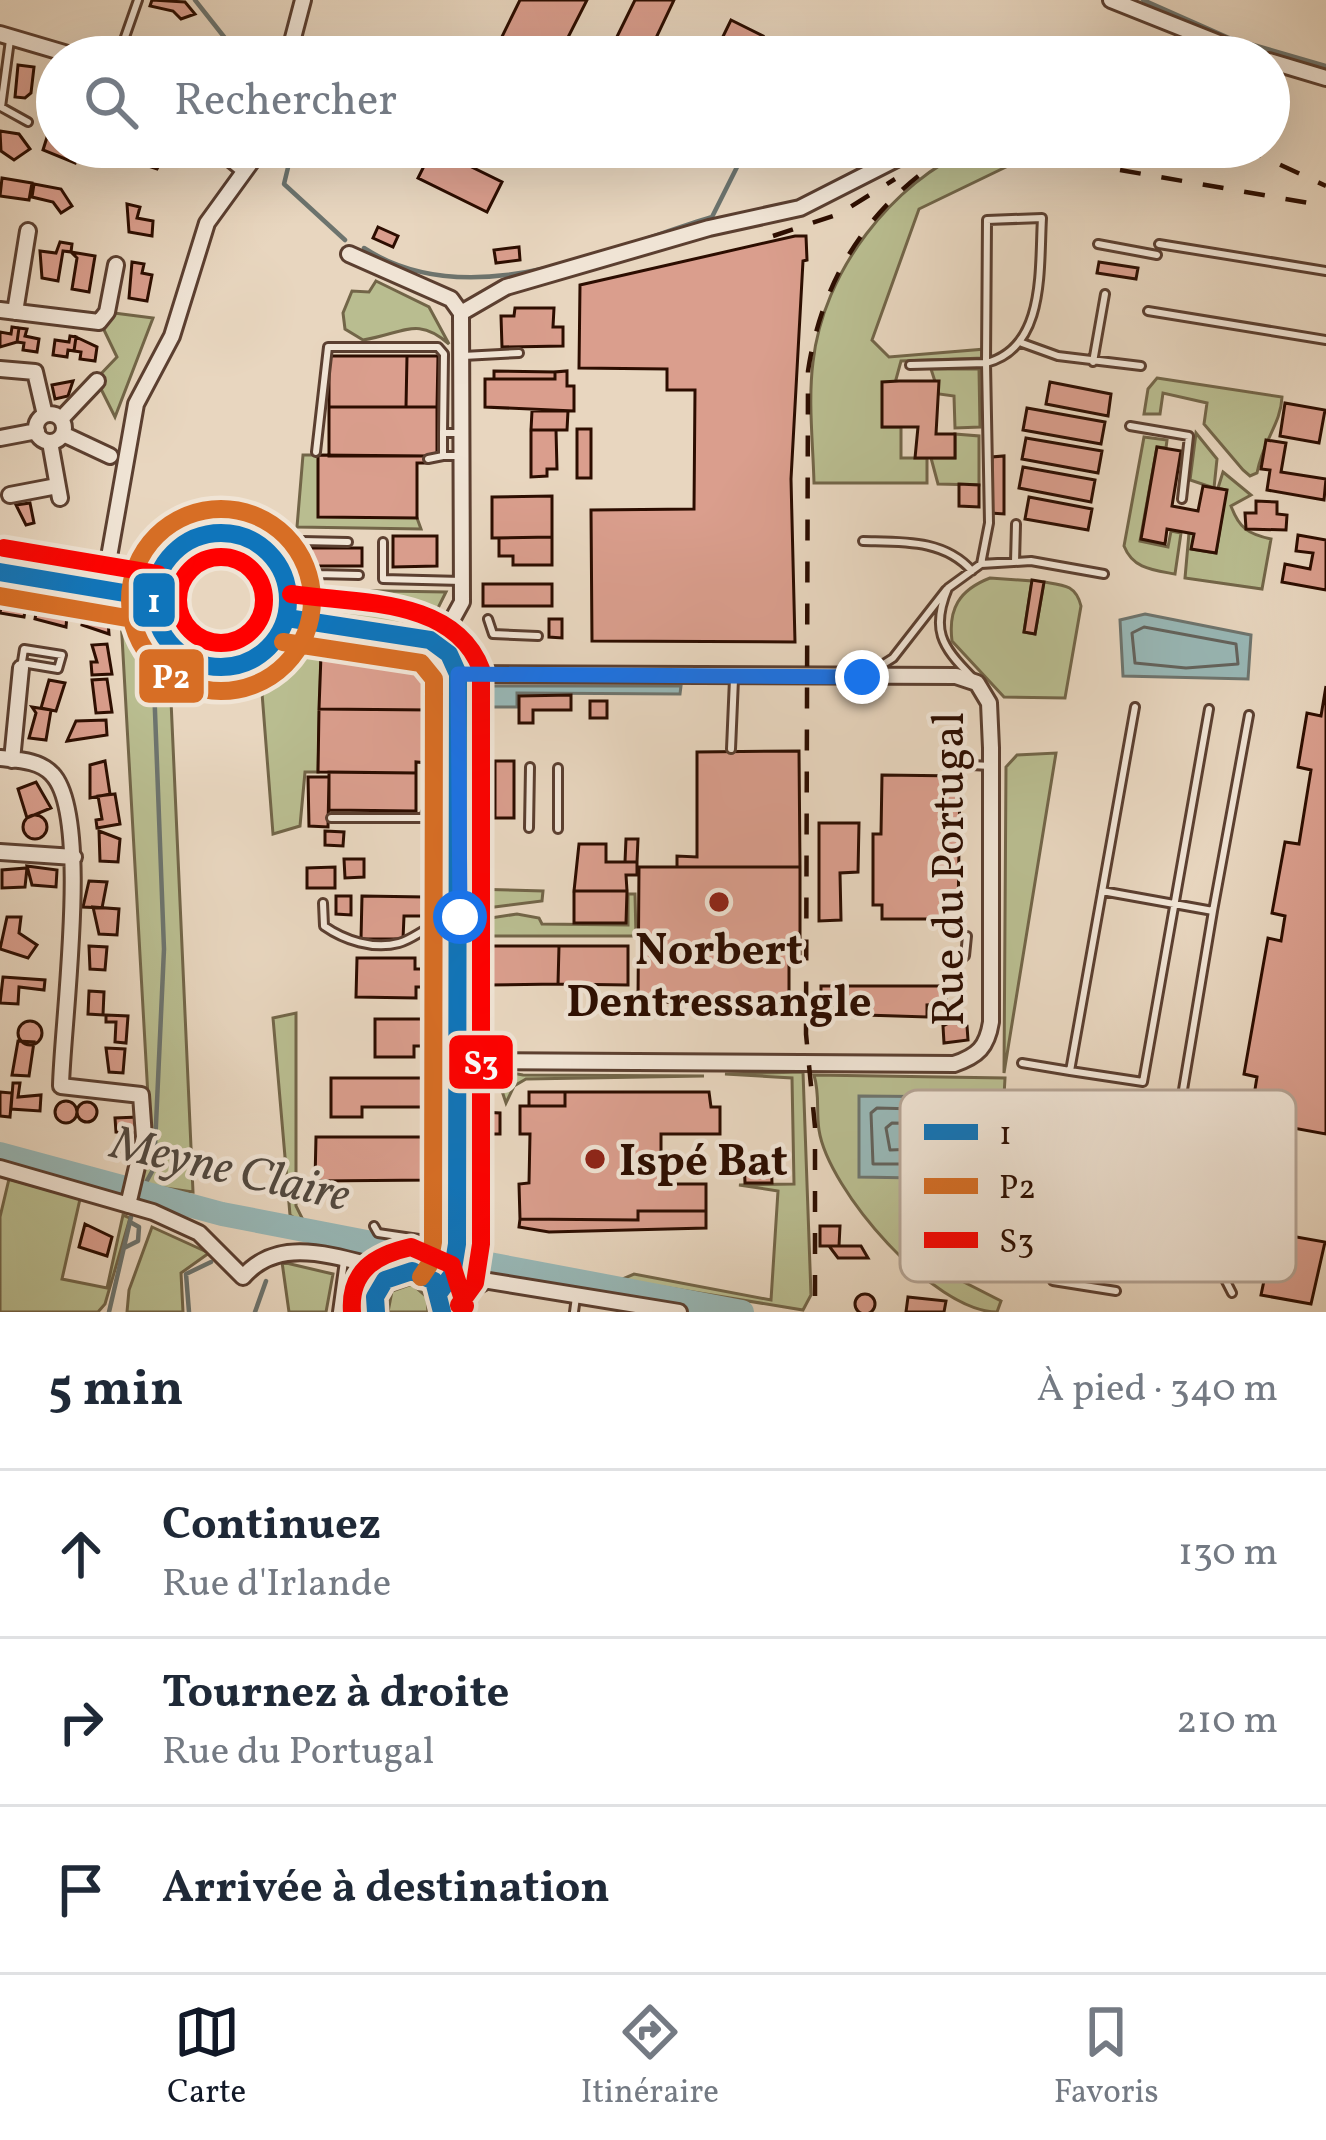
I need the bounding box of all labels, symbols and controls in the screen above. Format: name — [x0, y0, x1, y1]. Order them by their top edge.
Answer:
search box — [36, 36, 1290, 168]
icon: search — [78, 69, 144, 135]
text: Rechercher — [174, 71, 397, 134]
line badge: 1 — [131, 571, 177, 629]
text: 1 — [147, 581, 161, 627]
line badge: P2 — [137, 647, 206, 705]
route end — [835, 650, 889, 704]
text: P2 — [152, 657, 190, 703]
street label: Rue du Portugal — [920, 712, 983, 1026]
marker: Norbert Dentressangle — [706, 889, 732, 915]
route start — [433, 890, 487, 944]
place label: Norbert Dentressangle — [566, 921, 872, 1036]
line badge: S3 — [447, 1033, 515, 1091]
text: S3 — [463, 1043, 499, 1089]
legend — [900, 1090, 1296, 1282]
water label: Meyne Claire — [102, 1111, 356, 1231]
text: 1 — [999, 1113, 1012, 1159]
place label: Ispé Bat — [619, 1132, 788, 1195]
marker: Ispé Bat — [582, 1146, 608, 1172]
text: P2 — [999, 1167, 1036, 1213]
text: S3 — [999, 1221, 1034, 1267]
text: 5 min — [48, 1355, 184, 1426]
text: À pied · 340 m — [1037, 1363, 1278, 1417]
text: Continuez — [162, 1495, 381, 1558]
icon: ahead — [48, 1521, 114, 1587]
text: 130 m — [1178, 1527, 1278, 1581]
text: Rue d'Irlande — [162, 1558, 391, 1612]
text: Tournez à droite — [162, 1663, 510, 1726]
icon: right — [48, 1689, 114, 1755]
text: 210 m — [1176, 1695, 1278, 1749]
text: Rue du Portugal — [162, 1726, 434, 1780]
icon: arrive — [48, 1857, 114, 1923]
text: Arrivée à destination — [162, 1858, 610, 1921]
tab: Carte — [167, 1999, 246, 2117]
tab: Itinéraire — [581, 1999, 719, 2117]
tab: Favoris — [1054, 1999, 1159, 2117]

